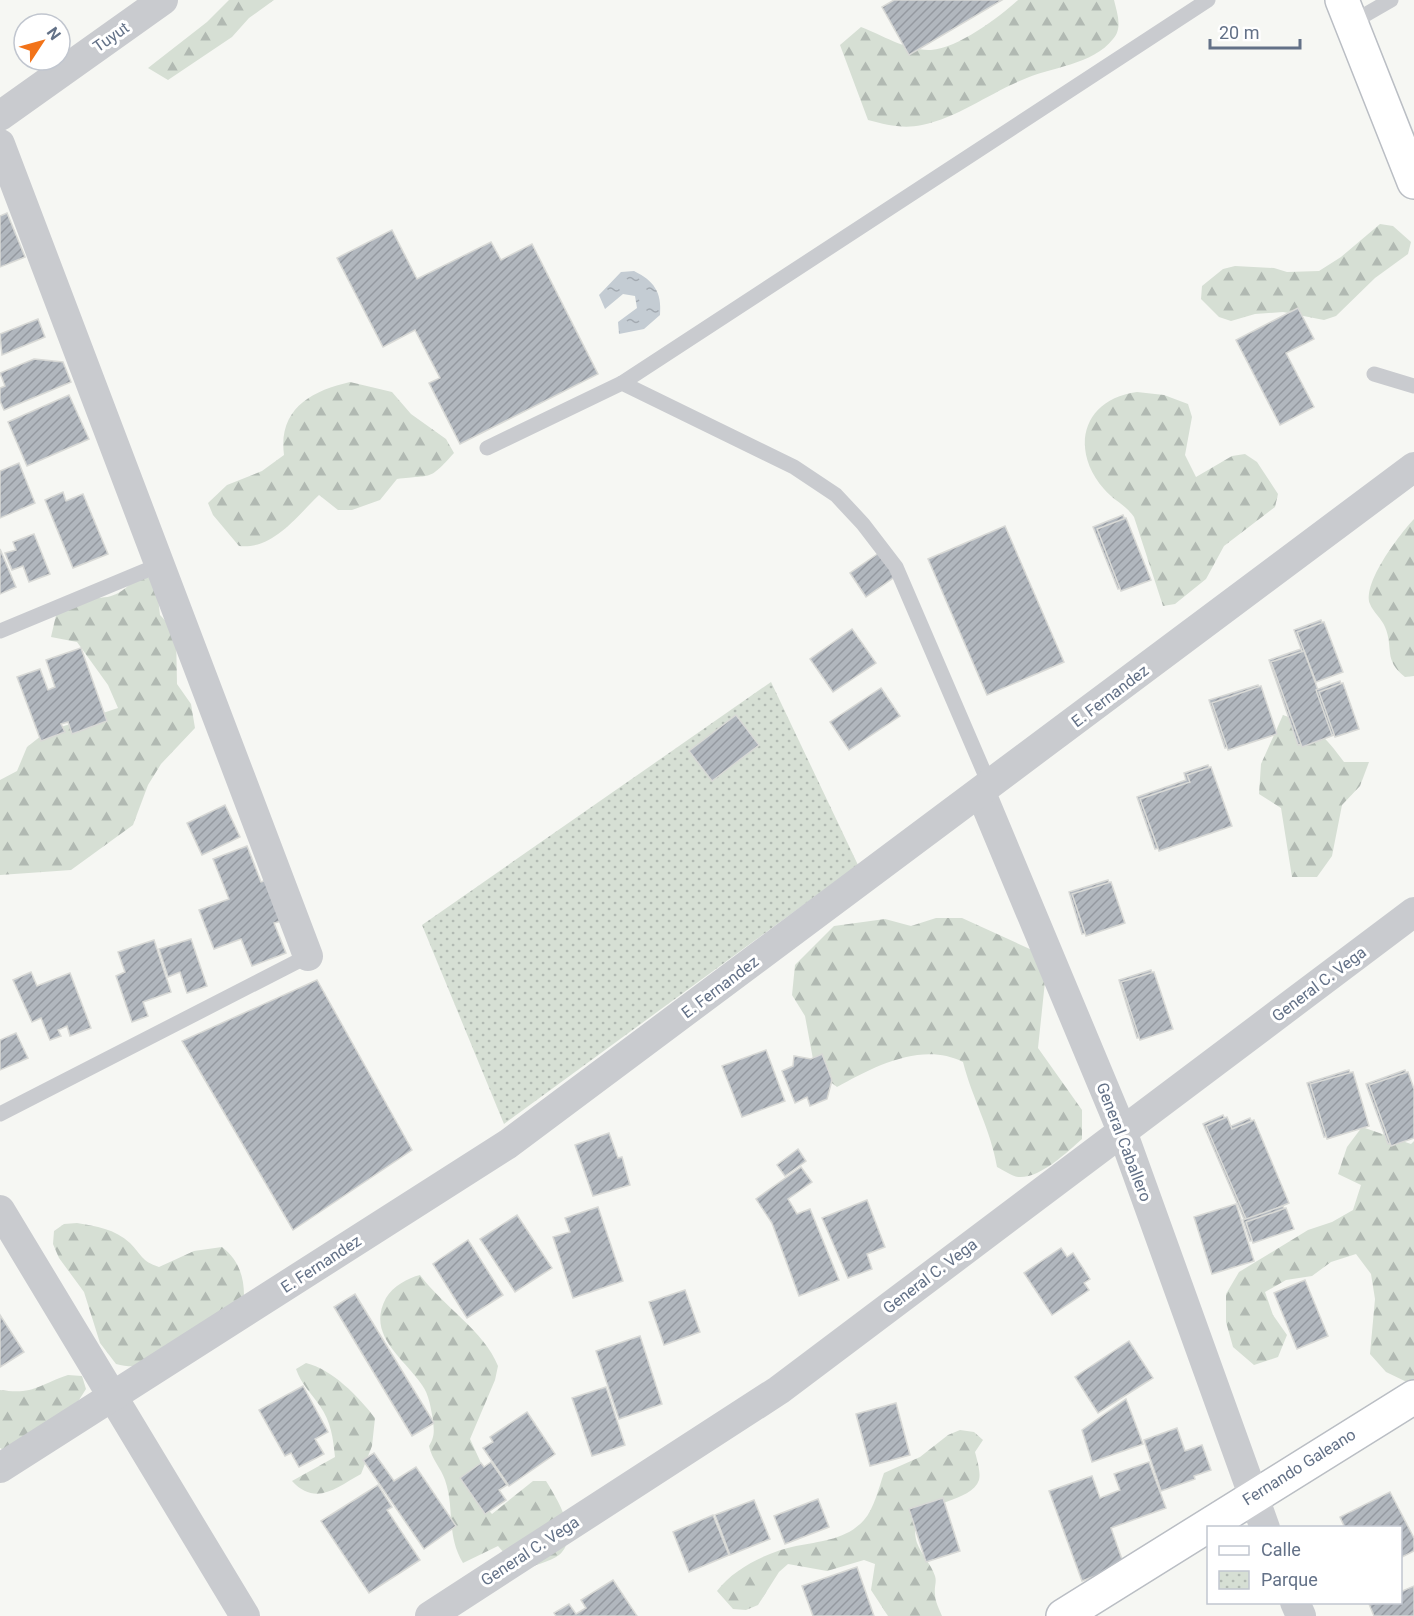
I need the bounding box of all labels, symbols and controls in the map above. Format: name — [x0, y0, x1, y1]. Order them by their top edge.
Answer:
north arrow — [12, 12, 72, 72]
scale bar — [1210, 12, 1300, 50]
street label: Tuyut — [89, 18, 133, 56]
text: 20 m — [1219, 22, 1259, 43]
text: N — [43, 23, 65, 44]
street label: E. Fernandez — [1068, 661, 1152, 731]
street label: General C. Vega — [1268, 942, 1370, 1026]
street label: E. Fernandez — [678, 952, 762, 1022]
street label: General Caballero — [1093, 1080, 1155, 1204]
street label: E. Fernandez — [277, 1231, 365, 1297]
street label: General C. Vega — [879, 1234, 981, 1318]
street label: Fernando Galeano — [1239, 1425, 1359, 1509]
street label: General C. Vega — [477, 1512, 583, 1590]
legend — [1207, 1526, 1402, 1604]
text: Calle — [1261, 1539, 1301, 1560]
text: Parque — [1261, 1569, 1318, 1590]

